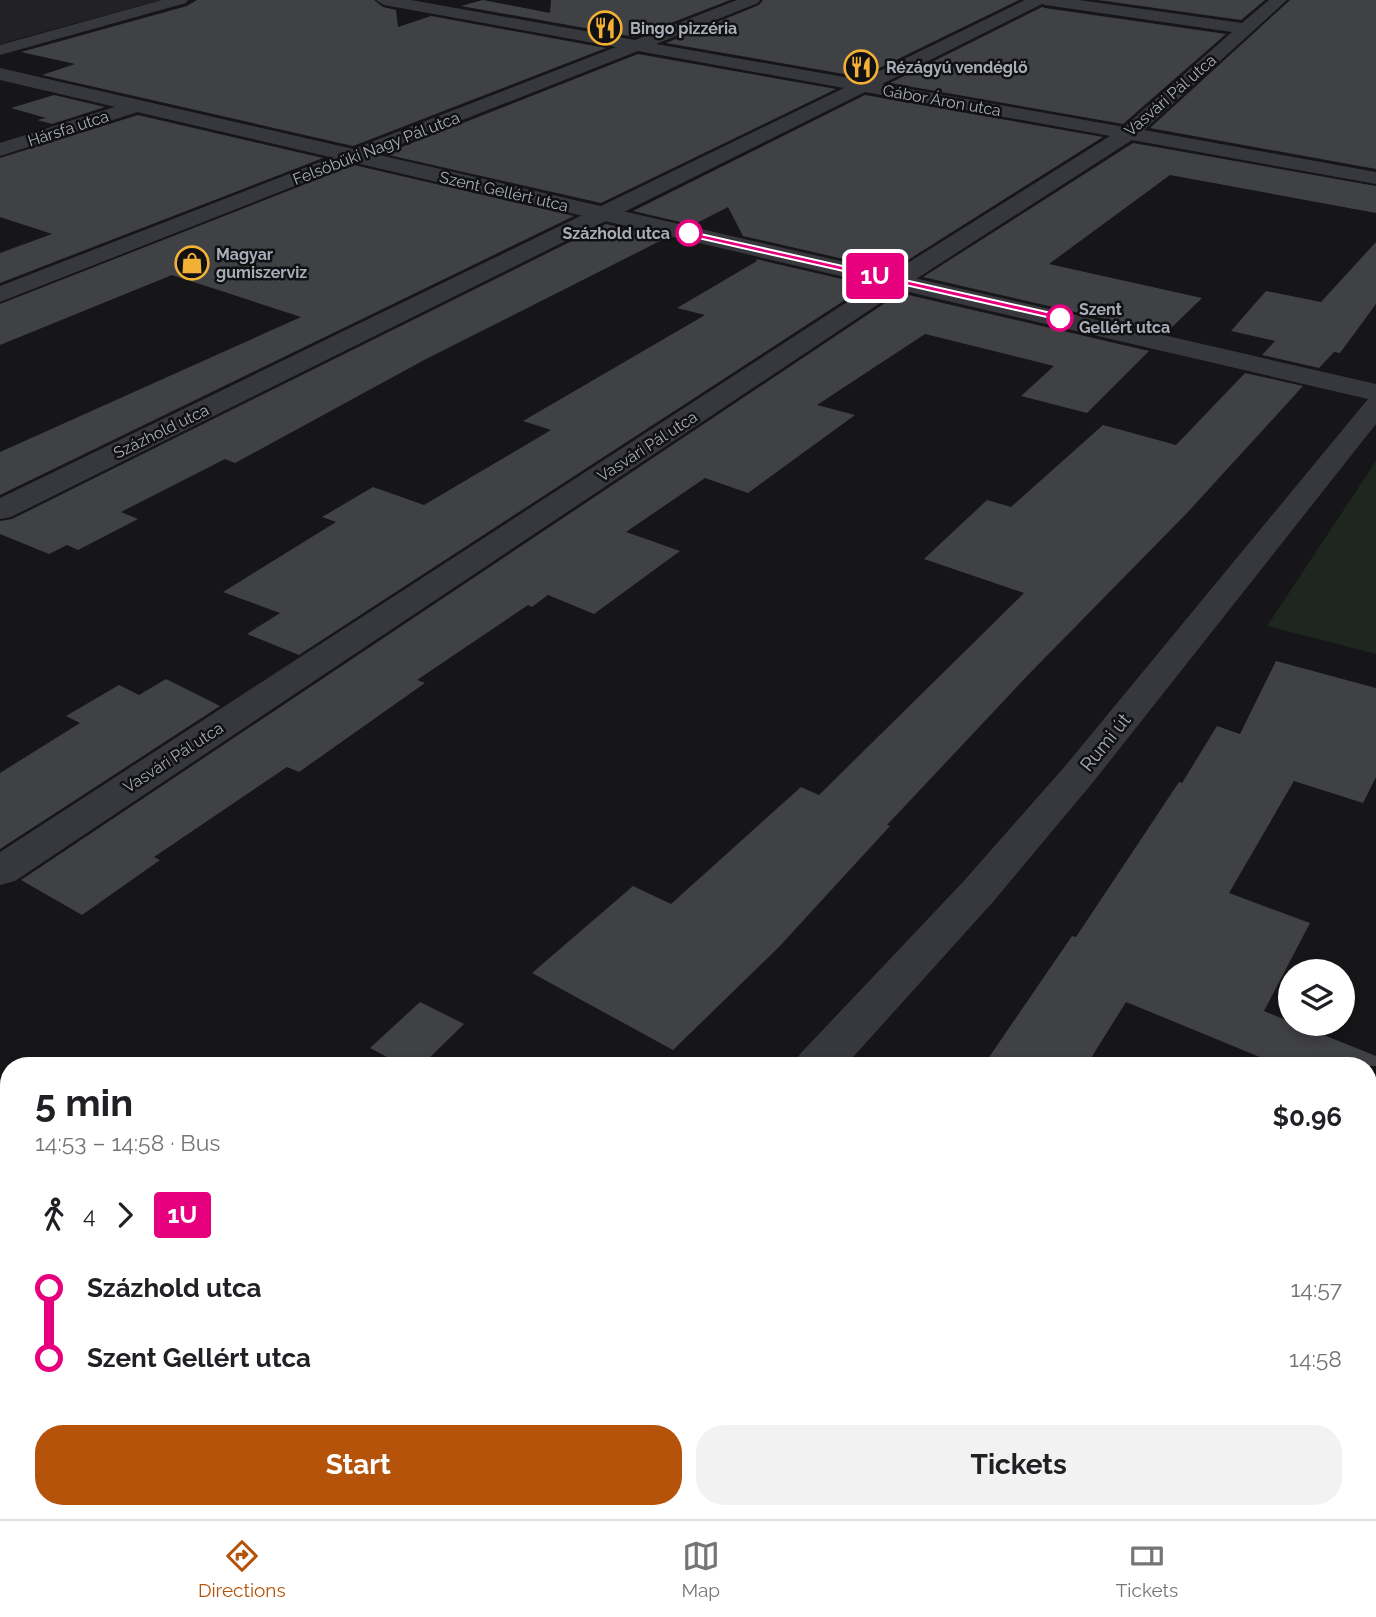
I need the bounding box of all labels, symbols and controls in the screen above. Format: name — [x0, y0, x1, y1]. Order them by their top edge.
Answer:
restaurant icon: Bingo pizzéria — [586, 9, 624, 47]
place label: Bingo pizzéria — [630, 19, 737, 38]
restaurant icon: Rézágyú vendéglő — [842, 48, 880, 86]
street label: Vasvári Pál utca — [1121, 50, 1220, 140]
place label: Rézágyú vendéglő — [886, 58, 1028, 77]
street label: Gábor Áron utca — [881, 80, 1003, 120]
street label: Hársfa utca — [25, 106, 111, 150]
street label: Felsőbüki Nagy Pál utca — [290, 108, 462, 189]
street label: Szent Gellért utca — [438, 167, 570, 216]
marker: Százhold utca — [676, 220, 702, 246]
place label: Százhold utca — [563, 224, 670, 243]
shop icon: Magyar gumiszerviz — [173, 244, 211, 282]
place label: Magyar gumiszerviz — [216, 245, 307, 282]
line badge: 1U — [844, 253, 906, 299]
text: 1U — [860, 261, 890, 290]
place label: Szent Gellért utca — [1079, 300, 1170, 337]
marker: Szent Gellért utca — [1047, 305, 1073, 331]
street label: Százhold utca — [110, 400, 212, 463]
street label: Vasvári Pál utca — [594, 407, 701, 486]
street label: Rumi út — [1075, 708, 1135, 775]
street label: Vasvári Pál utca — [120, 718, 227, 797]
map controls — [1278, 959, 1355, 1036]
button: layers — [1278, 959, 1355, 1036]
text: 5 min — [35, 1080, 133, 1125]
text: $0.96 — [1273, 1102, 1342, 1132]
text: 14:53 – 14:58 · Bus — [35, 1129, 220, 1156]
icon: walk — [35, 1196, 73, 1234]
icon: forward — [106, 1196, 144, 1234]
text: 1U — [168, 1200, 197, 1229]
text: 4 — [83, 1201, 96, 1228]
text: Százhold utca — [87, 1273, 262, 1303]
text: 14:57 — [1291, 1275, 1342, 1302]
text: Szent Gellért utca — [87, 1343, 311, 1373]
text: 14:58 — [1289, 1345, 1342, 1372]
button: Start — [35, 1425, 682, 1505]
button: Tickets — [696, 1425, 1342, 1505]
tab: Directions — [198, 1537, 286, 1601]
tab: Map — [681, 1537, 720, 1601]
tab: Tickets — [1116, 1537, 1178, 1601]

